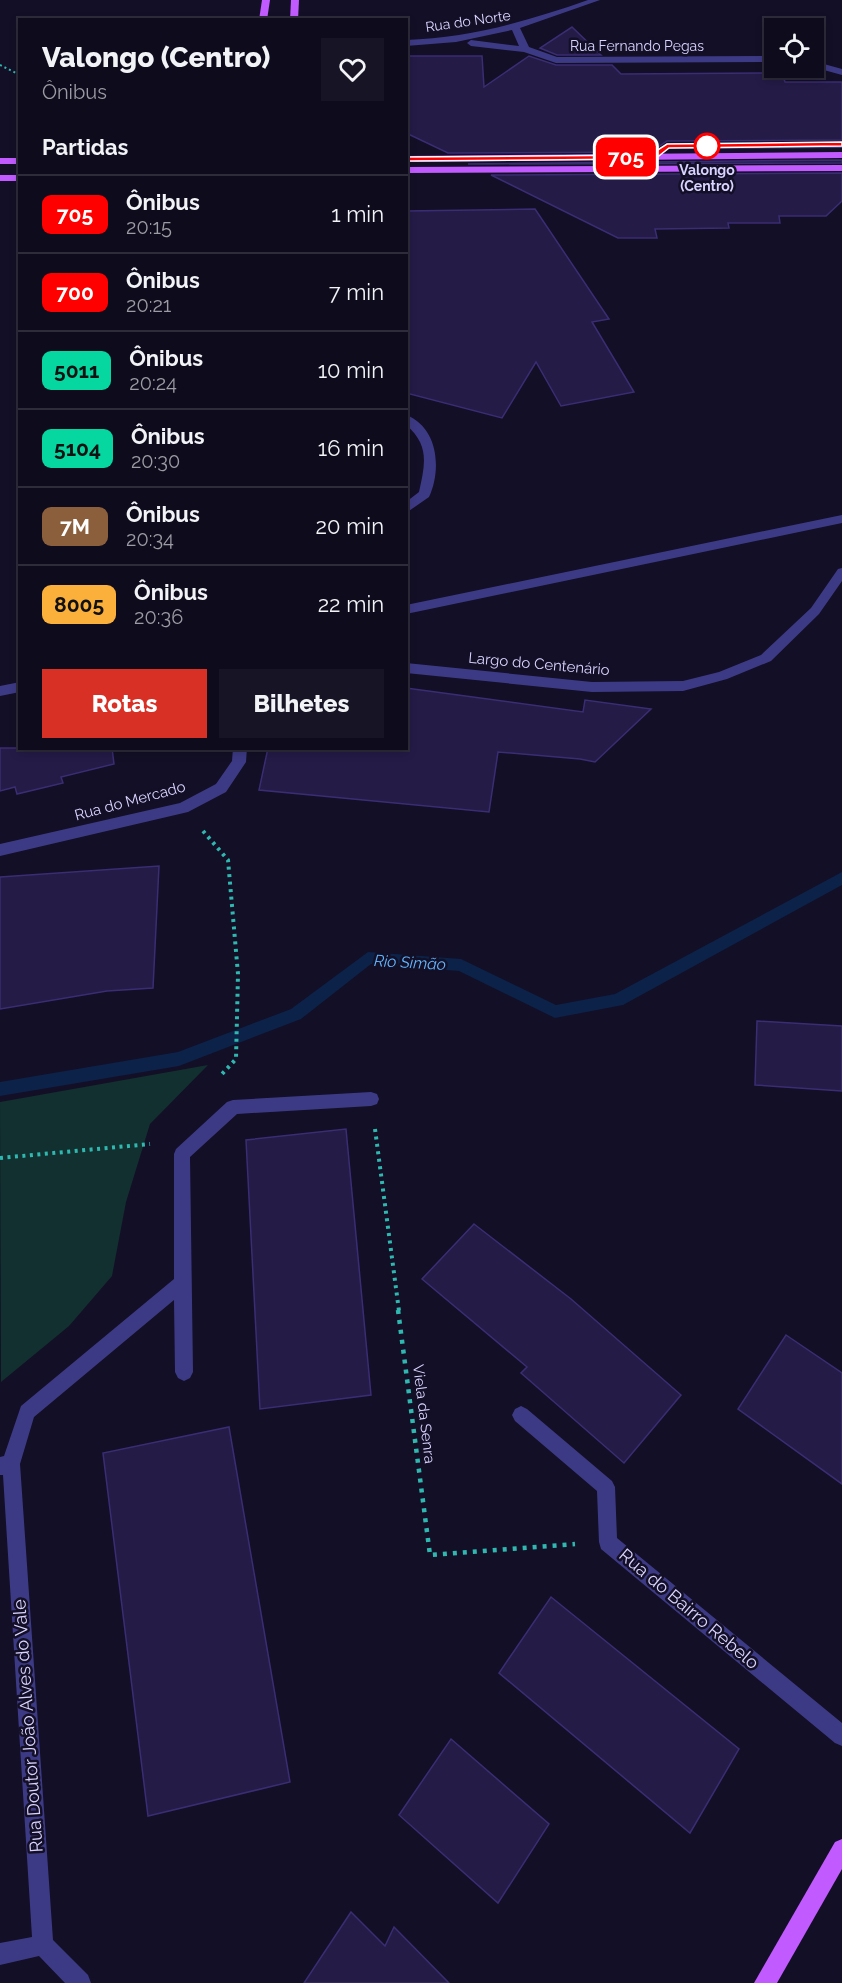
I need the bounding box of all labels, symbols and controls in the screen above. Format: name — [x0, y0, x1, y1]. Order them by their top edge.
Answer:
street label: Rua do Norte — [424, 7, 512, 35]
map controls — [764, 18, 824, 78]
button: locate — [764, 18, 824, 78]
button: heart — [321, 38, 384, 101]
street label: Rua Fernando Pegas — [570, 38, 704, 54]
text: Valongo (Centro) — [42, 41, 270, 74]
text: Ônibus — [42, 80, 107, 104]
marker: Valongo (Centro) — [694, 133, 720, 159]
text: Partidas — [42, 134, 128, 160]
line badge: 705 — [592, 138, 660, 176]
text: 705 — [608, 145, 644, 170]
place label: Valongo (Centro) — [679, 162, 735, 194]
text: Ônibus — [126, 189, 200, 215]
text: 1 min — [331, 201, 384, 227]
text: 705 — [57, 202, 93, 227]
text: 20:15 — [126, 215, 172, 239]
text: Ônibus — [126, 267, 200, 293]
text: 7 min — [329, 279, 384, 305]
text: 700 — [56, 280, 94, 305]
text: 20:21 — [126, 293, 171, 317]
text: Ônibus — [129, 345, 203, 371]
text: 10 min — [318, 357, 384, 383]
text: 5011 — [54, 358, 99, 383]
text: 20:24 — [129, 371, 177, 395]
text: Ônibus — [131, 423, 205, 449]
text: 16 min — [318, 435, 384, 461]
text: 5104 — [54, 436, 101, 461]
text: 20:30 — [131, 449, 180, 473]
text: Ônibus — [126, 501, 200, 527]
text: 20 min — [316, 513, 384, 539]
text: 7M — [60, 514, 90, 539]
text: 20:34 — [126, 527, 174, 551]
text: Ônibus — [134, 579, 208, 605]
text: 22 min — [318, 591, 384, 617]
text: 8005 — [54, 592, 104, 617]
text: 20:36 — [134, 605, 183, 629]
street label: Largo do Centenário — [468, 649, 611, 679]
button: Rotas — [42, 669, 207, 738]
button: Bilhetes — [219, 669, 384, 738]
street label: Rua do Mercado — [73, 778, 188, 824]
water label: Rio Simão — [373, 951, 446, 974]
street label: Viela da Senra — [409, 1363, 439, 1465]
street label: Rua do Bairro Rebelo — [615, 1544, 764, 1673]
street label: Rua Doutor João Alves do Vale — [8, 1598, 47, 1853]

